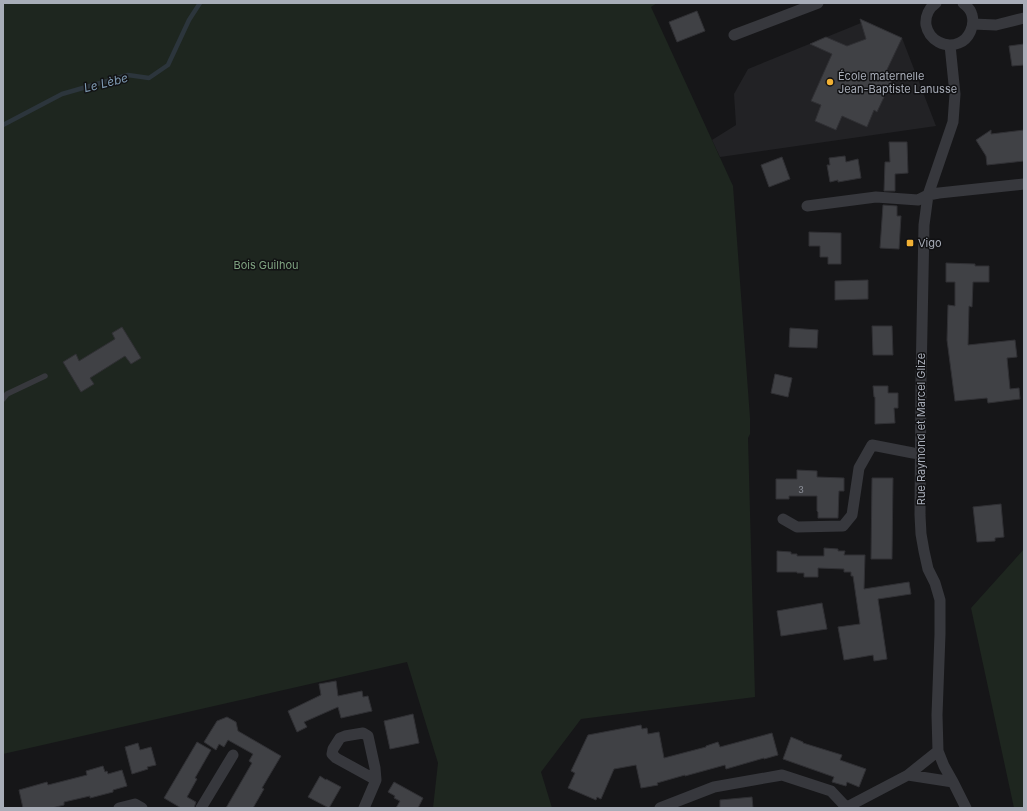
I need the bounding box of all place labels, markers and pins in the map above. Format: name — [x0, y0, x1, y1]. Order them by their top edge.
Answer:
place label: École maternelle Jean-Baptiste Lanusse — [838, 69, 957, 96]
marker: École maternelle Jean-Baptiste Lanusse — [825, 77, 835, 87]
place label: Vigo — [918, 236, 942, 250]
marker: Vigo — [905, 238, 915, 248]

